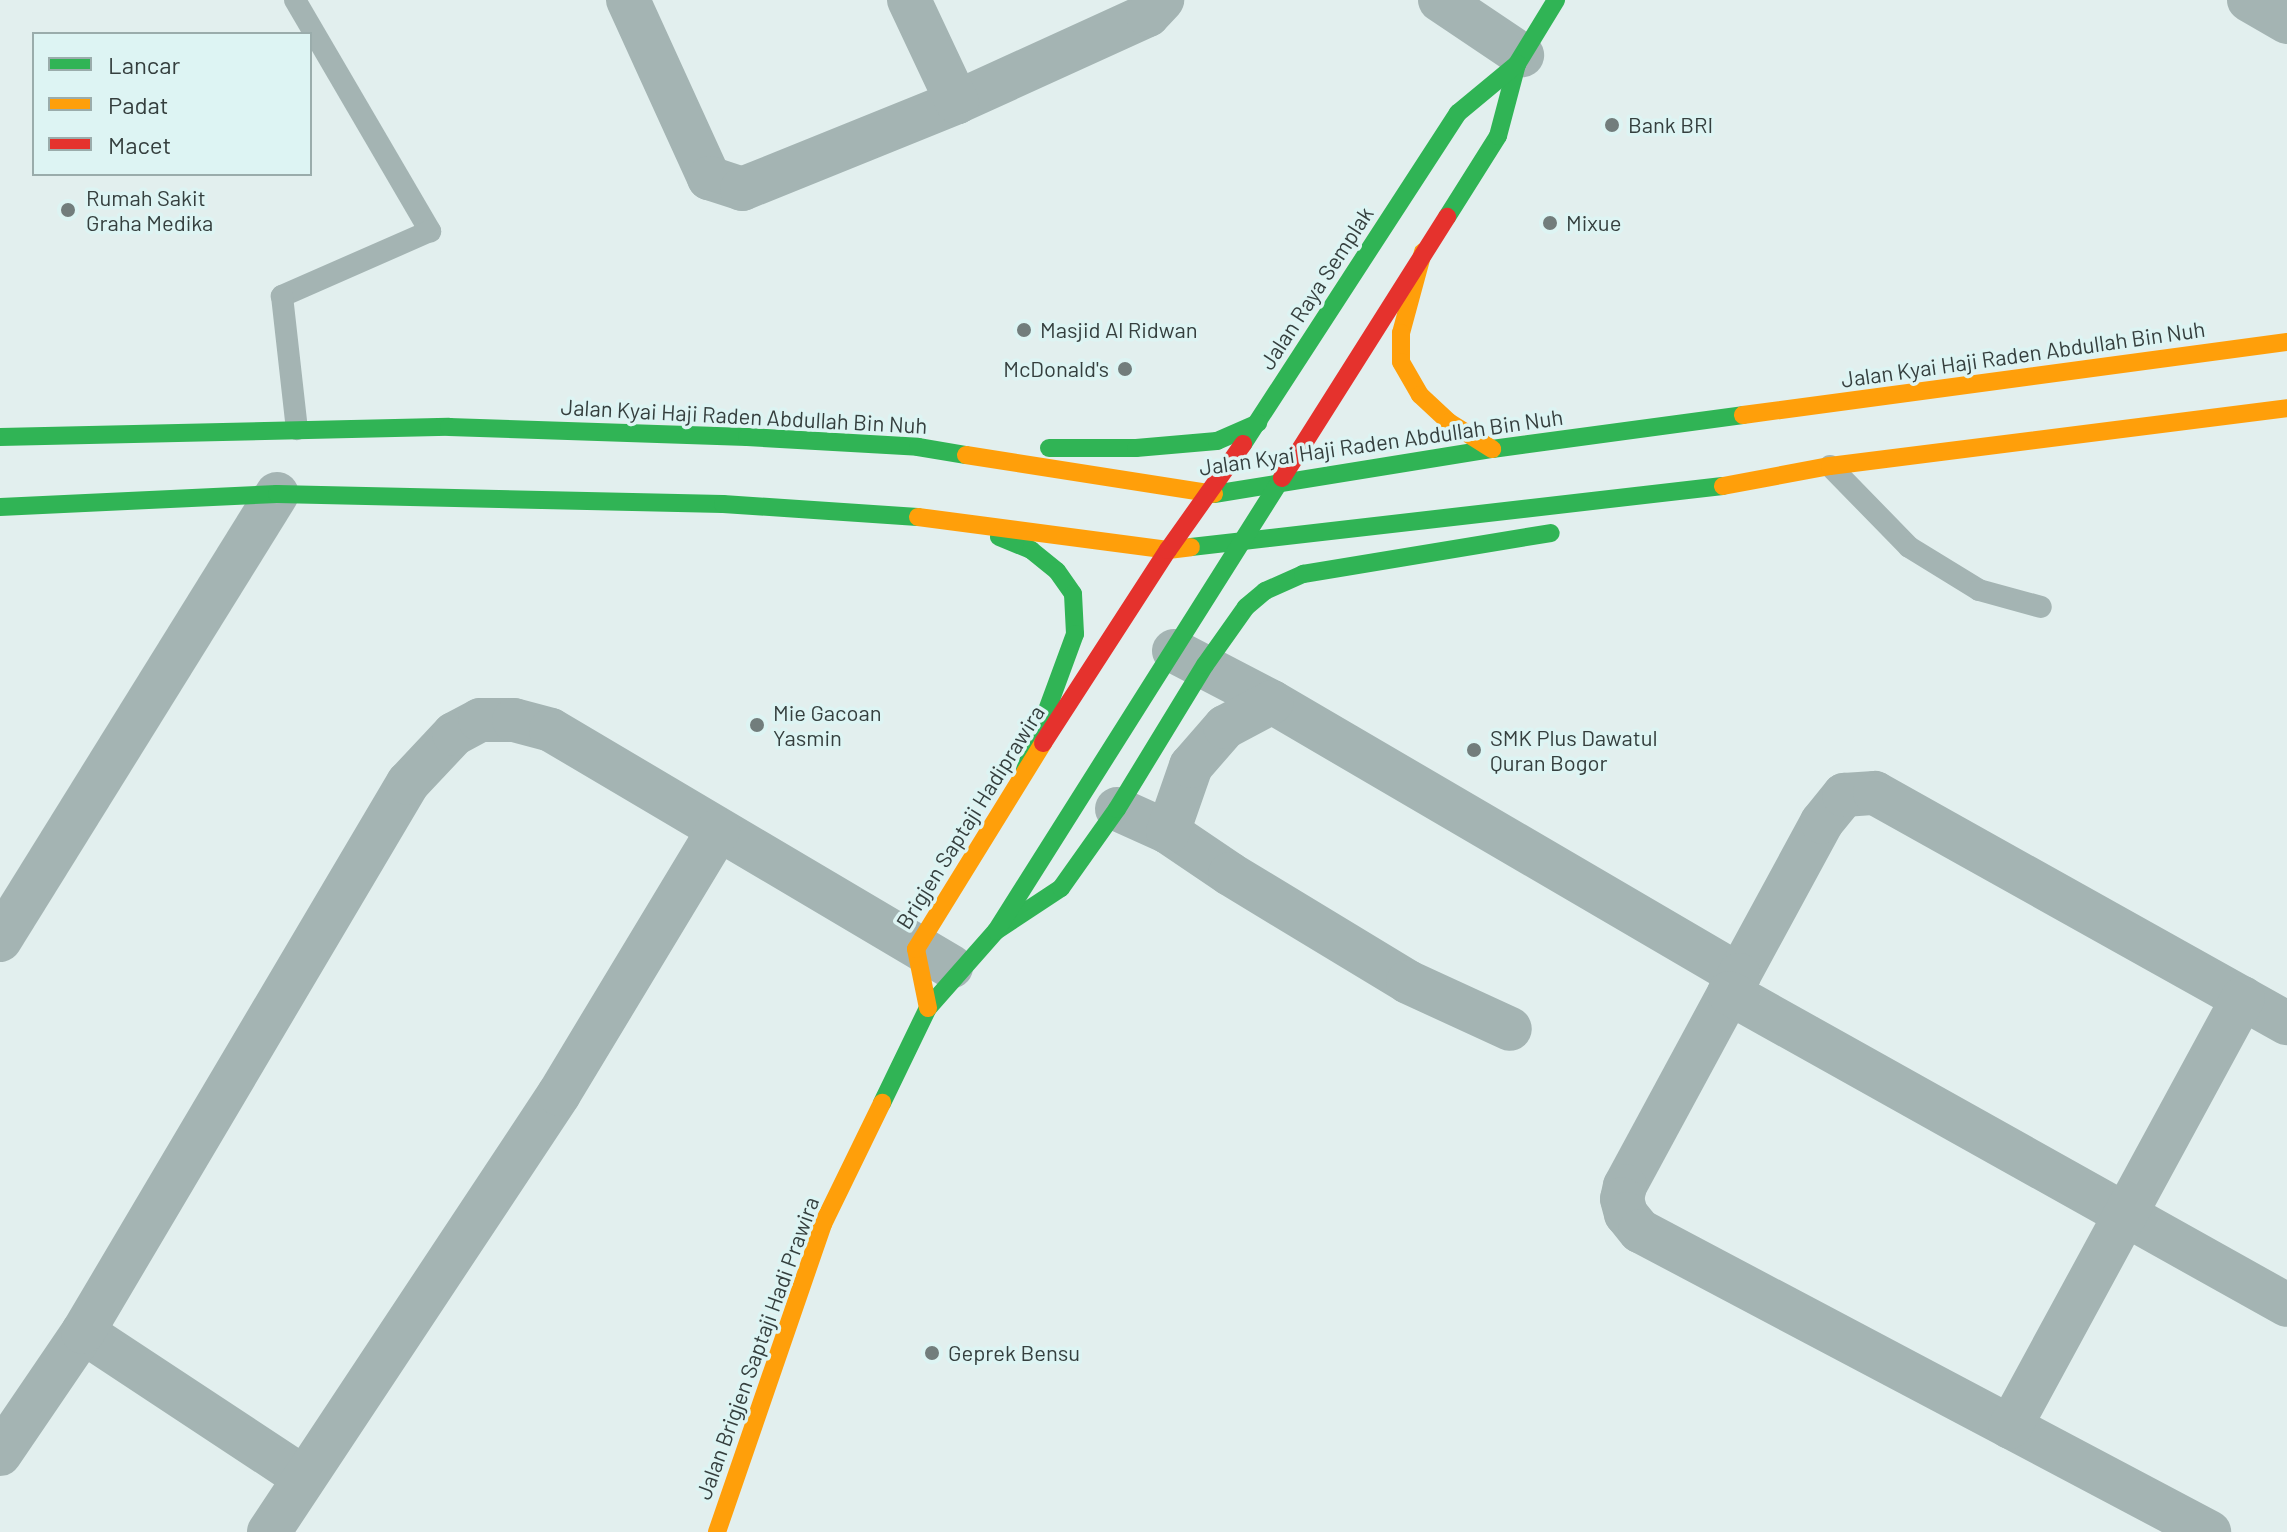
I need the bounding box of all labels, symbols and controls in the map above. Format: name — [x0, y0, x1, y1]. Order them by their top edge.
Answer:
legend — [32, 32, 312, 176]
text: Lancar — [108, 50, 180, 79]
text: Padat — [108, 90, 168, 119]
place label: Bank BRI — [1628, 112, 1713, 138]
marker: Bank BRI — [1603, 116, 1621, 134]
text: Macet — [108, 130, 171, 159]
place label: Rumah Sakit Graha Medika — [86, 184, 213, 236]
marker: Rumah Sakit Graha Medika — [57, 199, 79, 221]
street label: Jalan Raya Semplak — [1254, 202, 1378, 374]
place label: Mixue — [1566, 210, 1621, 236]
marker: Mixue — [1541, 214, 1559, 232]
street label: Jalan Kyai Haji Raden Abdullah Bin Nuh — [1839, 315, 2207, 393]
place label: Masjid Al Ridwan — [1040, 317, 1198, 343]
marker: Masjid Al Ridwan — [1015, 321, 1033, 339]
place label: McDonald's — [1003, 356, 1109, 382]
marker: McDonald's — [1116, 360, 1134, 378]
street label: Jalan Kyai Haji Raden Abdullah Bin Nuh — [560, 393, 928, 439]
street label: Jalan Kyai Haji Raden Abdullah Bin Nuh — [1197, 403, 1565, 481]
place label: Mie Gacoan Yasmin — [773, 699, 882, 750]
street label: Brigjen Saptaji Hadiprawira — [890, 700, 1050, 934]
marker: Mie Gacoan Yasmin — [748, 716, 766, 734]
place label: SMK Plus Dawatul Quran Bogor — [1490, 724, 1657, 776]
marker: SMK Plus Dawatul Quran Bogor — [1465, 741, 1483, 759]
street label: Jalan Brigjen Saptaji Hadi Prawira — [690, 1193, 824, 1503]
place label: Geprek Bensu — [948, 1340, 1080, 1366]
marker: Geprek Bensu — [923, 1344, 941, 1362]

